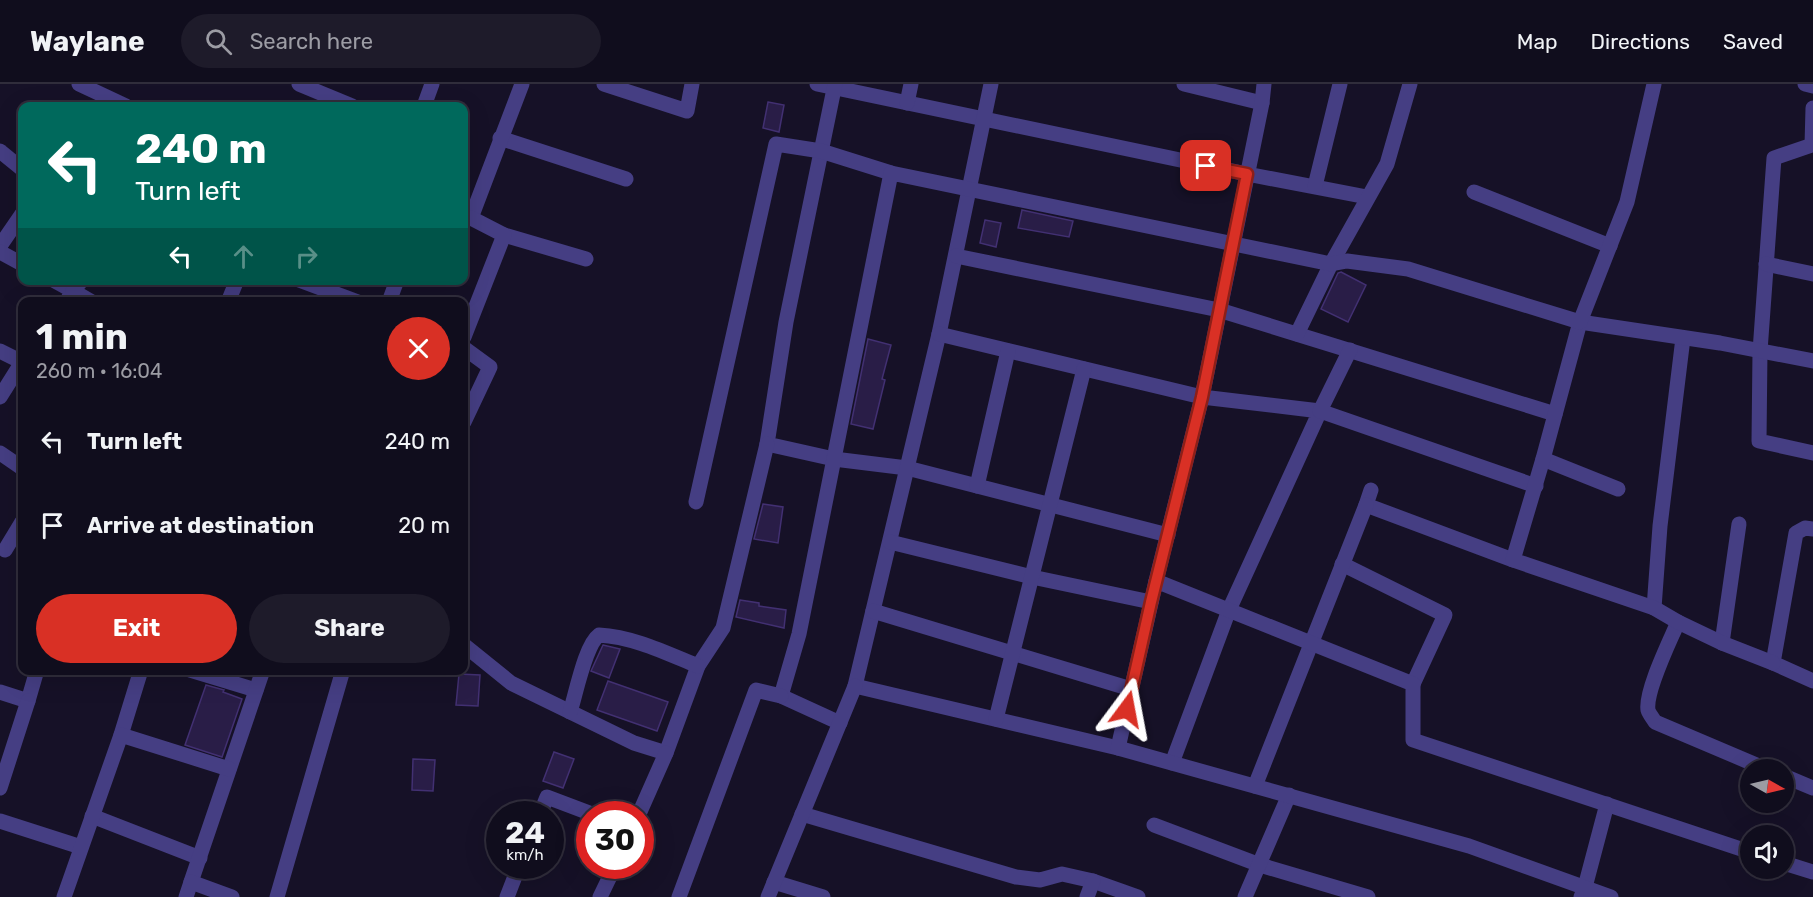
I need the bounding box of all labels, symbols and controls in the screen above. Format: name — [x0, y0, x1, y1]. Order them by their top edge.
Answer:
search box — [181, 14, 601, 68]
text: Waylane — [30, 25, 145, 58]
icon: search — [202, 25, 235, 58]
text: Search here — [250, 28, 373, 55]
text: Map — [1517, 29, 1558, 54]
text: Directions — [1591, 29, 1690, 54]
text: Saved — [1723, 29, 1783, 54]
text: 240 m — [135, 124, 267, 174]
icon: left — [36, 126, 114, 204]
pin — [1180, 140, 1231, 191]
icon: arrive — [1189, 149, 1222, 182]
text: Turn left — [135, 175, 240, 207]
icon: left — [164, 240, 197, 273]
icon: ahead — [227, 240, 260, 273]
icon: right — [290, 240, 323, 273]
text: 1 min — [36, 315, 128, 358]
button: close — [387, 317, 450, 380]
text: 260 m · 16:04 — [36, 359, 162, 383]
icon: left — [36, 425, 69, 458]
text: Turn left — [87, 428, 182, 455]
text: 240 m — [385, 428, 450, 455]
icon: arrive — [36, 509, 69, 542]
text: Arrive at destination — [87, 512, 314, 539]
text: 20 m — [398, 512, 450, 539]
button: Exit — [36, 594, 237, 663]
button: Share — [249, 594, 450, 663]
position arrow — [1095, 677, 1159, 741]
north arrow — [1740, 759, 1794, 813]
map controls — [1740, 759, 1794, 879]
speed limit sign: 30 — [576, 801, 654, 879]
text: 24 — [505, 815, 545, 851]
button: sound — [1740, 825, 1794, 879]
text: km/h — [506, 846, 544, 864]

